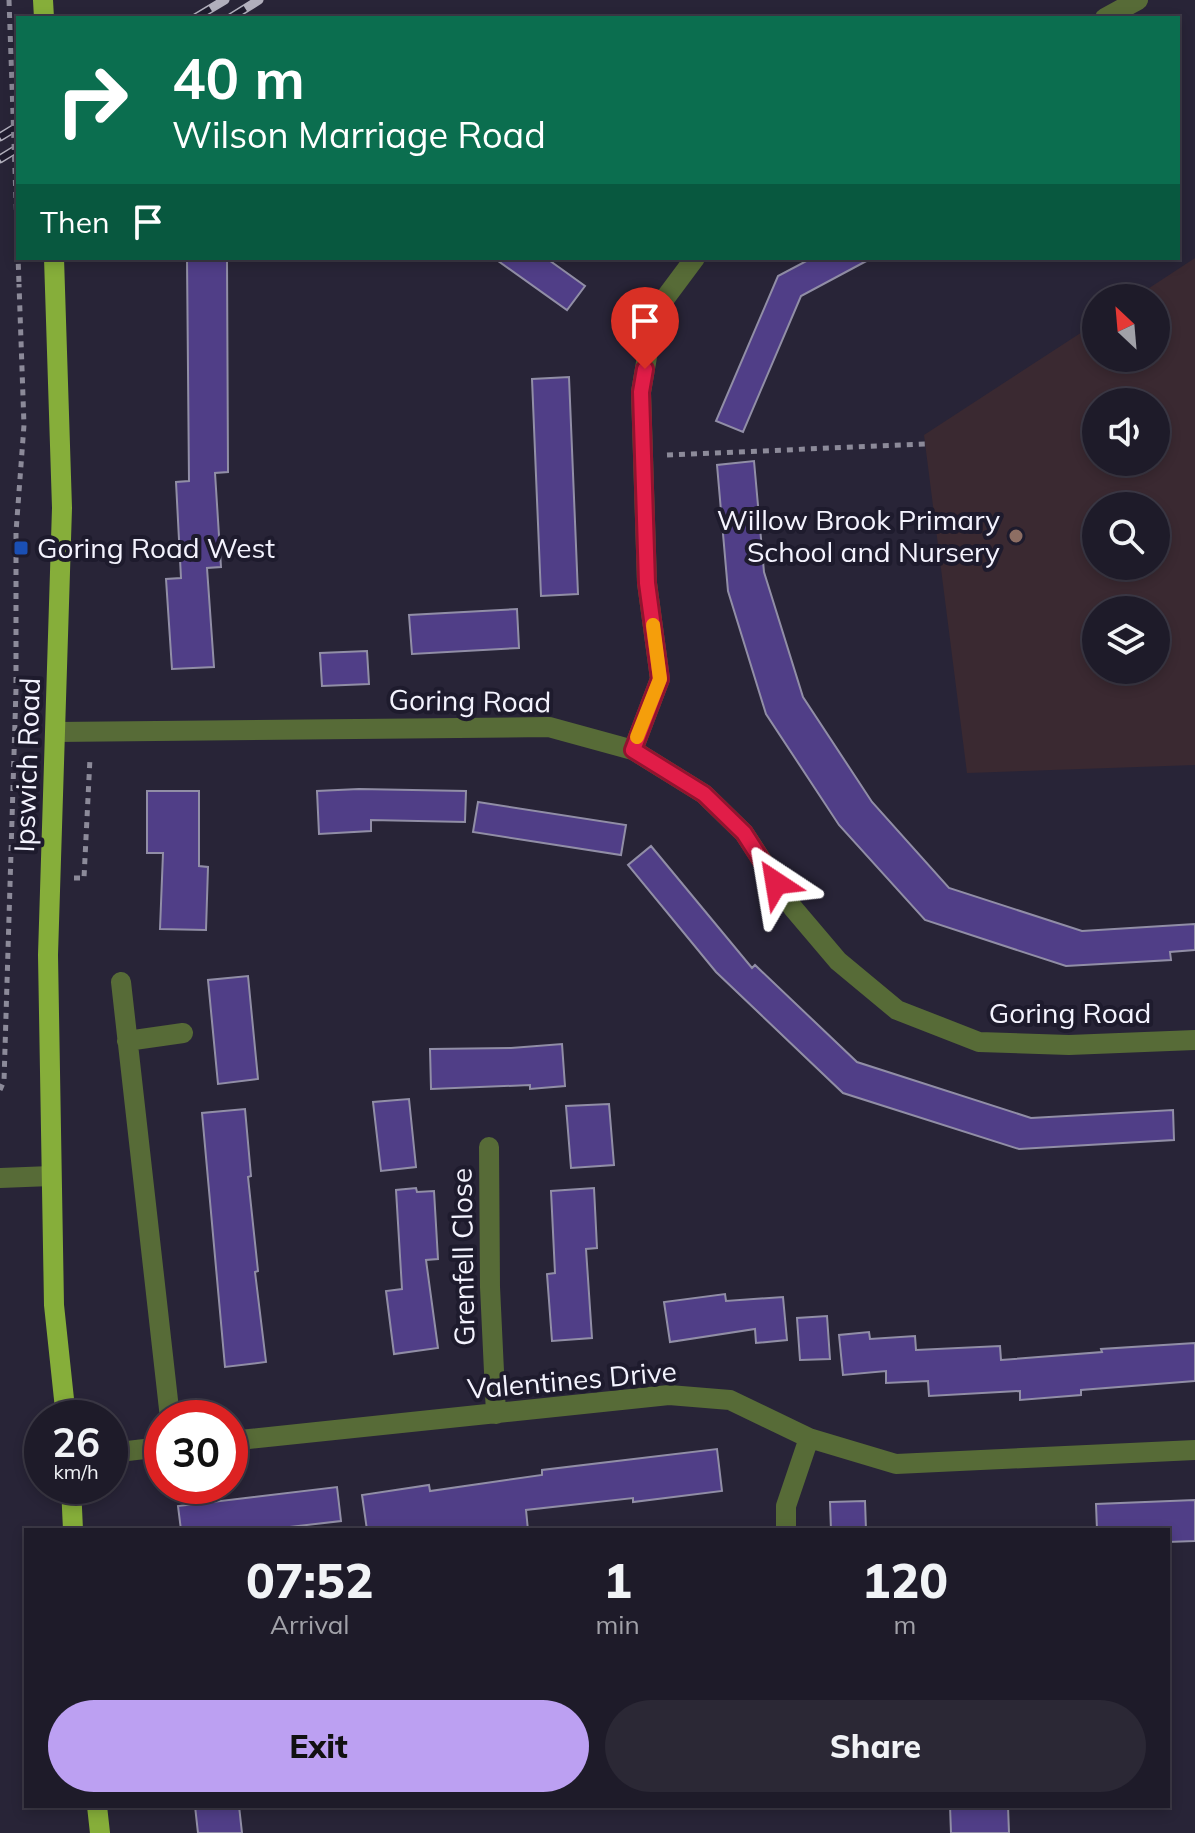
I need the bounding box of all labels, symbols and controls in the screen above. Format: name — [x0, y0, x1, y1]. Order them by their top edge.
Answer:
text: 40 m — [172, 43, 305, 113]
icon: right — [40, 48, 144, 152]
text: Wilson Marriage Road — [172, 112, 546, 157]
icon: arrive — [126, 200, 170, 244]
text: Then — [40, 203, 110, 241]
north arrow — [1082, 284, 1170, 372]
map controls — [1082, 284, 1170, 684]
pin — [611, 287, 679, 369]
icon: arrive — [623, 299, 667, 343]
button: sound — [1082, 388, 1170, 476]
button: search — [1082, 492, 1170, 580]
place label: Willow Brook Primary School and Nursery — [717, 502, 1000, 569]
marker: Willow Brook Primary School and Nursery — [1007, 527, 1025, 545]
place label: Goring Road West — [37, 530, 275, 565]
marker: Goring Road West — [12, 539, 30, 557]
button: layers — [1082, 596, 1170, 684]
street label: Ipswich Road — [6, 677, 47, 853]
street label: Goring Road — [388, 682, 552, 719]
position arrow — [734, 841, 818, 925]
street label: Goring Road — [989, 995, 1151, 1030]
street label: Grenfell Close — [443, 1168, 482, 1346]
street label: Valentines Drive — [466, 1353, 678, 1406]
speed limit sign: 30 — [144, 1400, 248, 1504]
text: 26 — [52, 1417, 100, 1467]
text: km/h — [53, 1459, 99, 1484]
text: 07:52 — [246, 1550, 374, 1610]
text: 1 — [603, 1550, 632, 1610]
text: 120 — [862, 1550, 948, 1610]
text: Arrival — [270, 1608, 350, 1641]
text: min — [596, 1608, 640, 1641]
text: m — [893, 1608, 916, 1641]
button: Exit — [48, 1700, 589, 1792]
button: Share — [605, 1700, 1146, 1792]

